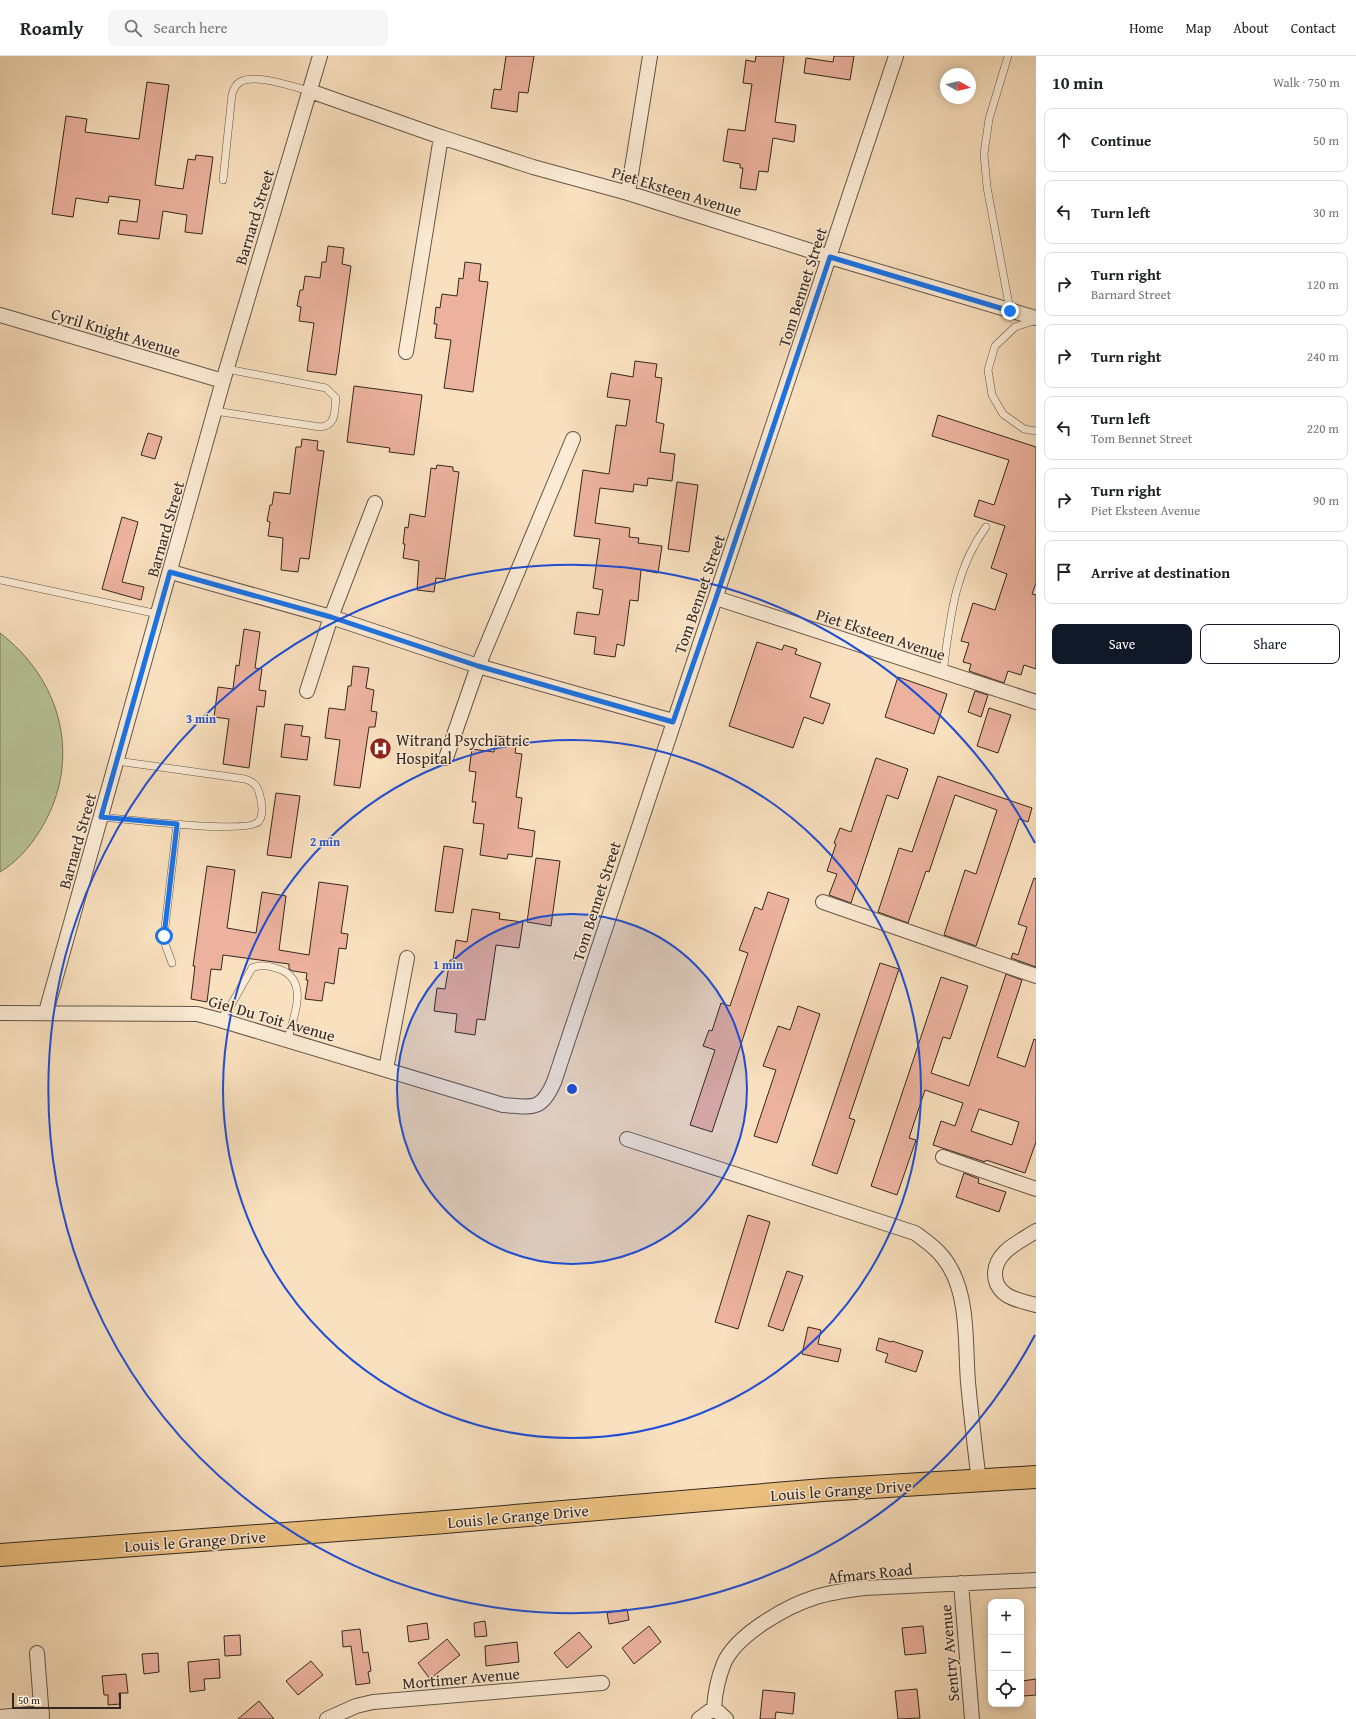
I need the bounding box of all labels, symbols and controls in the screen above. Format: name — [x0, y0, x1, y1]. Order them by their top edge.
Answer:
search box — [108, 10, 388, 46]
text: Roamly — [20, 14, 84, 42]
icon: search — [122, 17, 144, 39]
text: Search here — [154, 17, 228, 38]
text: Home — [1129, 18, 1164, 38]
text: Map — [1186, 18, 1211, 38]
text: About — [1233, 18, 1269, 38]
text: Contact — [1291, 18, 1336, 38]
north arrow — [940, 68, 976, 104]
text: 10 min — [1052, 70, 1103, 95]
text: Walk · 750 m — [1273, 73, 1340, 92]
icon: ahead — [1053, 129, 1075, 151]
text: Continue — [1091, 130, 1152, 151]
text: 50 m — [1313, 131, 1339, 150]
street label: Piet Eksteen Avenue — [609, 160, 745, 222]
street label: Barnard Street — [228, 166, 280, 268]
icon: left — [1053, 201, 1075, 223]
text: Turn left — [1091, 202, 1150, 223]
text: 30 m — [1313, 203, 1339, 222]
street label: Tom Bennet Street — [771, 224, 833, 350]
text: Turn right — [1091, 264, 1162, 285]
icon: right — [1053, 273, 1075, 295]
text: 120 m — [1307, 275, 1339, 294]
text: Barnard Street — [1091, 285, 1171, 304]
street label: Cyril Knight Avenue — [48, 301, 184, 363]
route end — [1001, 302, 1019, 320]
icon: right — [1053, 345, 1075, 367]
text: Turn right — [1091, 346, 1162, 367]
text: 240 m — [1307, 347, 1339, 366]
text: Turn left — [1091, 408, 1150, 429]
icon: left — [1053, 417, 1075, 439]
text: 220 m — [1307, 419, 1339, 438]
text: Tom Bennet Street — [1091, 429, 1192, 448]
street label: Barnard Street — [140, 478, 190, 580]
text: Turn right — [1091, 480, 1162, 501]
icon: right — [1053, 489, 1075, 511]
text: 90 m — [1313, 491, 1339, 510]
text: Piet Eksteen Avenue — [1091, 501, 1200, 520]
street label: Tom Bennet Street — [667, 531, 731, 657]
icon: arrive — [1053, 561, 1075, 583]
text: Arrive at destination — [1091, 562, 1230, 583]
street label: Piet Eksteen Avenue — [813, 602, 949, 666]
button: Save — [1052, 624, 1192, 664]
button: Share — [1200, 624, 1340, 664]
text: 3 min — [186, 710, 216, 727]
place label: Witrand Psychiatric Hospital — [396, 728, 529, 770]
hospital icon: Witrand Psychiatric Hospital — [368, 736, 394, 762]
street label: Barnard Street — [52, 790, 102, 892]
text: 2 min — [310, 833, 340, 850]
street label: Tom Bennet Street — [565, 838, 627, 964]
route start — [155, 927, 173, 945]
text: 1 min — [433, 956, 463, 973]
street label: Giel Du Toit Avenue — [206, 988, 338, 1048]
centre of rings — [565, 1082, 579, 1096]
street label: Louis le Grange Drive — [769, 1473, 913, 1507]
street label: Louis le Grange Drive — [446, 1498, 590, 1534]
street label: Louis le Grange Drive — [123, 1524, 267, 1558]
street label: Afmars Road — [826, 1557, 914, 1589]
map controls — [988, 1599, 1024, 1707]
button: + — [988, 1599, 1024, 1635]
street label: Sentry Avenue — [933, 1604, 965, 1702]
button: − — [988, 1635, 1024, 1671]
street label: Mortimer Avenue — [401, 1661, 521, 1695]
button: locate — [988, 1671, 1024, 1707]
scale bar — [12, 1691, 121, 1710]
text: 50 m — [18, 1692, 40, 1708]

